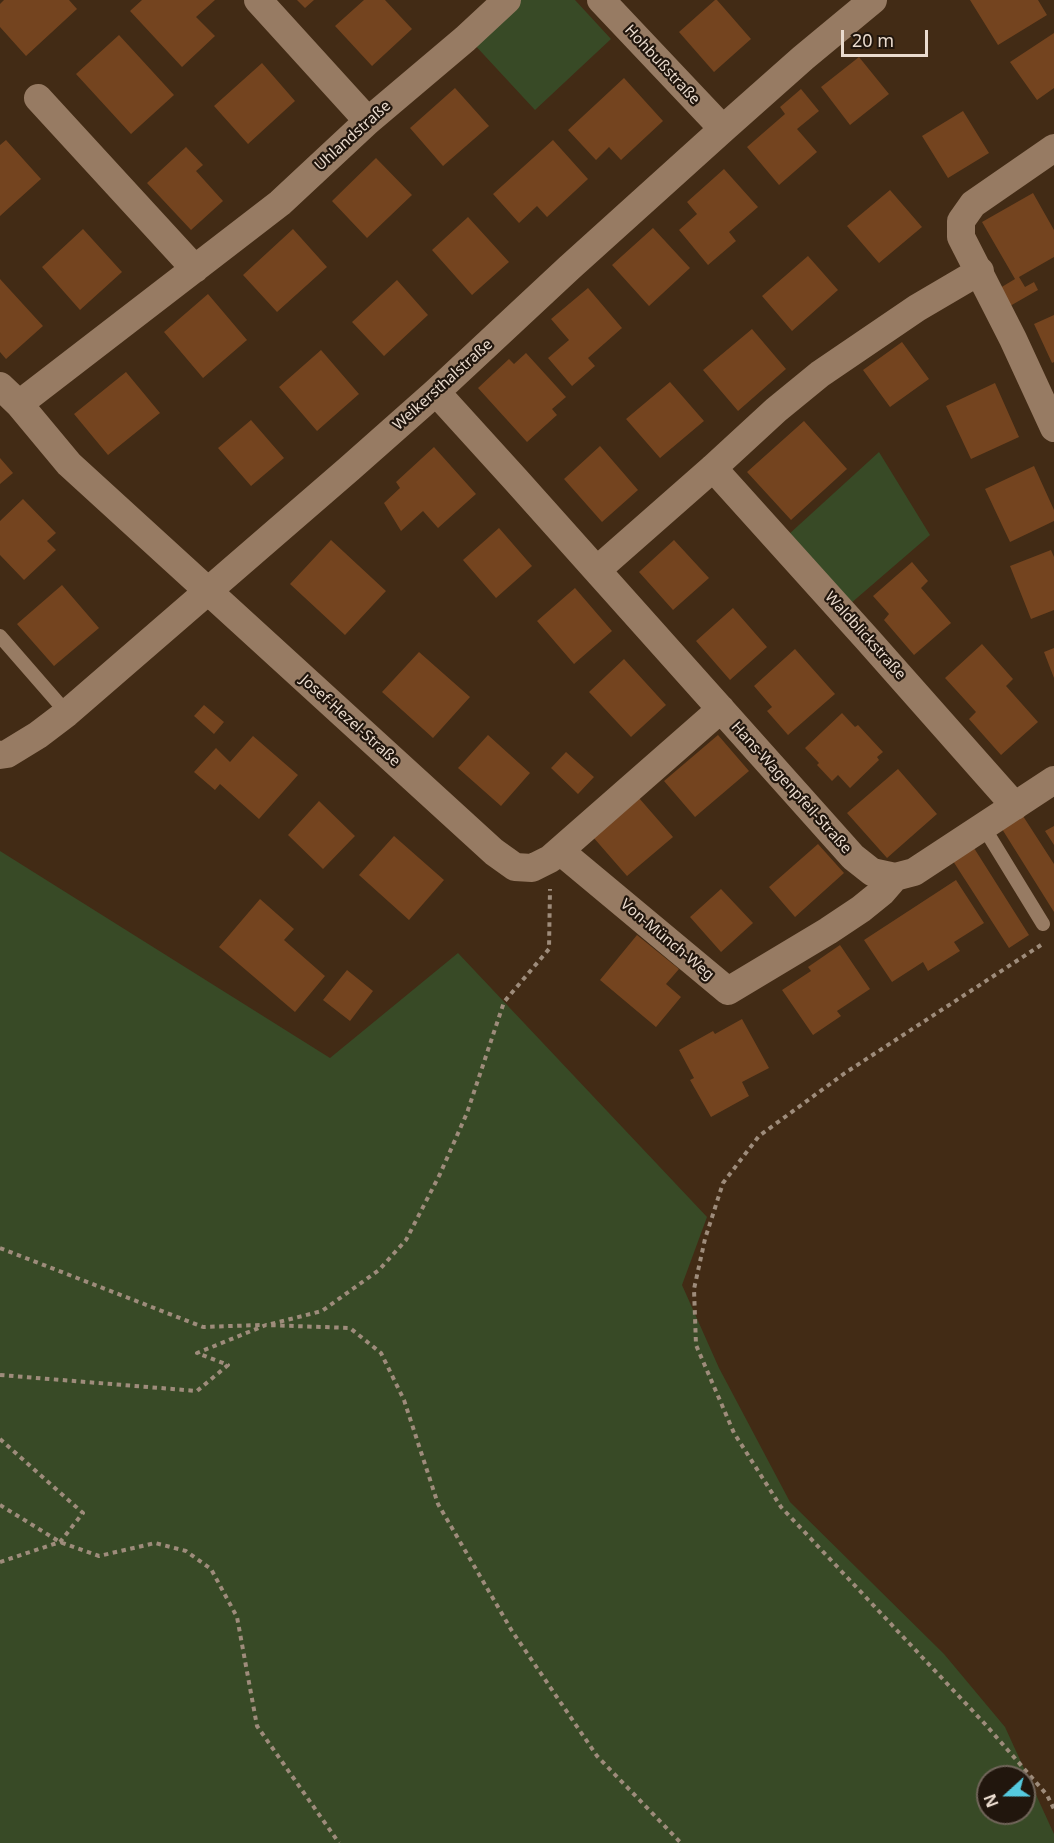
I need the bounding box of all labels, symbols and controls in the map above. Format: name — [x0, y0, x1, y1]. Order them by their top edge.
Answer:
scale bar — [844, 18, 931, 56]
street label: Hohbußstraße — [621, 21, 703, 109]
text: 20 m — [852, 28, 894, 52]
street label: Uhlandstraße — [311, 97, 395, 175]
street label: Weikersthalstraße — [390, 336, 496, 434]
street label: Waldblickstraße — [821, 588, 909, 684]
street label: Josef-Hezel-Straße — [296, 671, 404, 771]
street label: Hans-Wagenpfeil-Straße — [727, 718, 855, 858]
street label: Von-Münch-Weg — [617, 896, 717, 984]
north arrow — [976, 1765, 1036, 1825]
text: N — [978, 1791, 1004, 1811]

